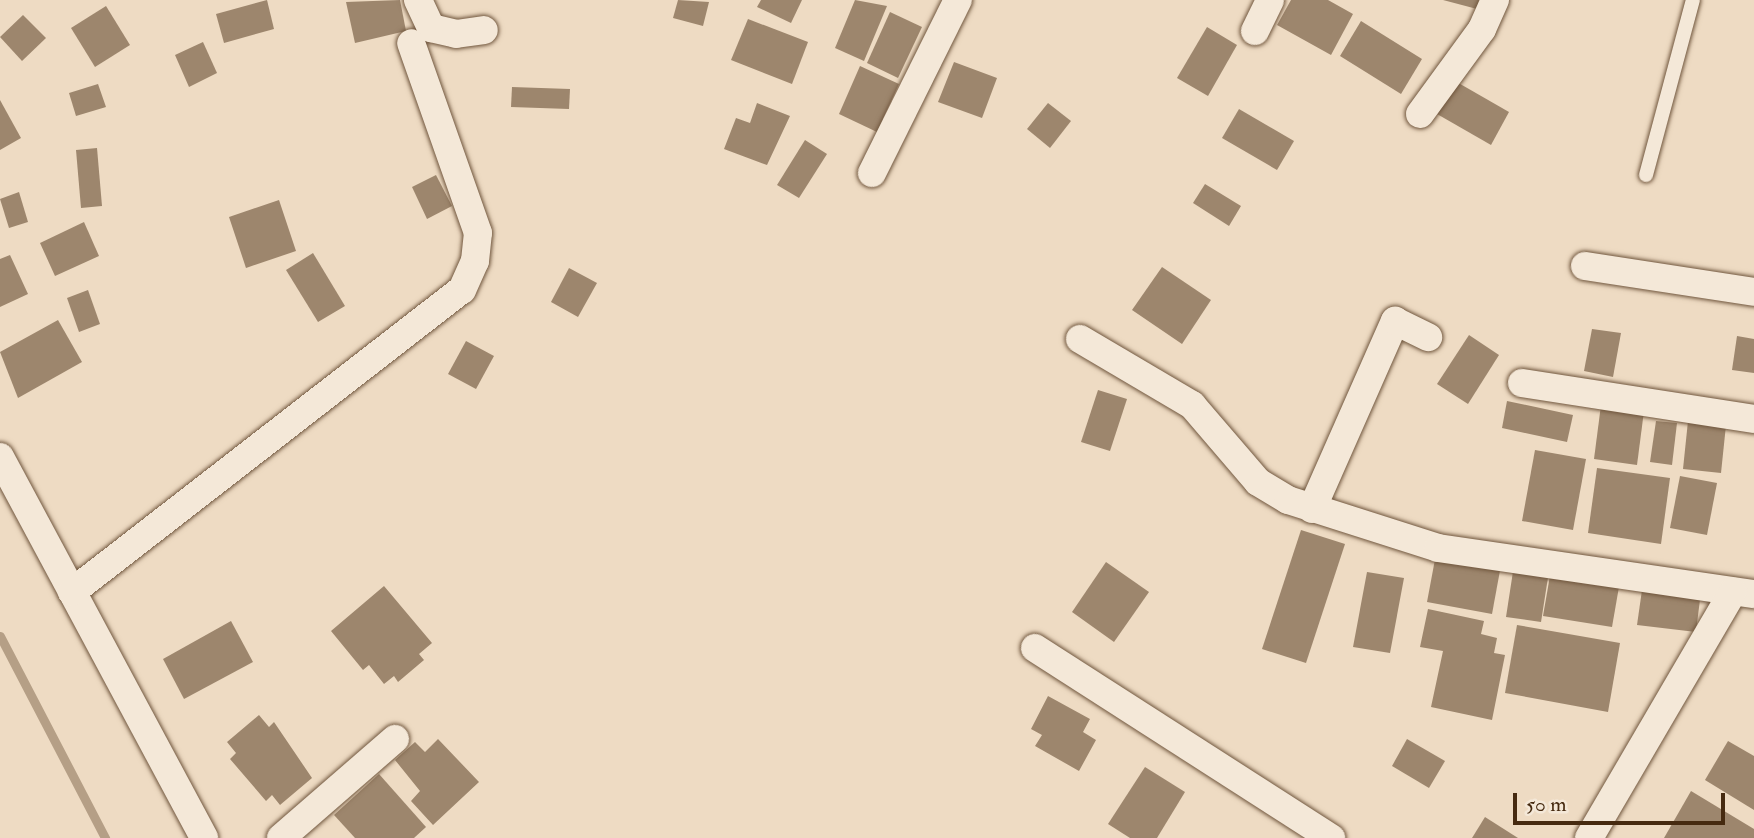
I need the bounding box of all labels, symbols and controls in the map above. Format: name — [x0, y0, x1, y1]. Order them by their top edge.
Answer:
scale bar — [1516, 778, 1728, 822]
text: 50 m — [1526, 791, 1567, 818]

